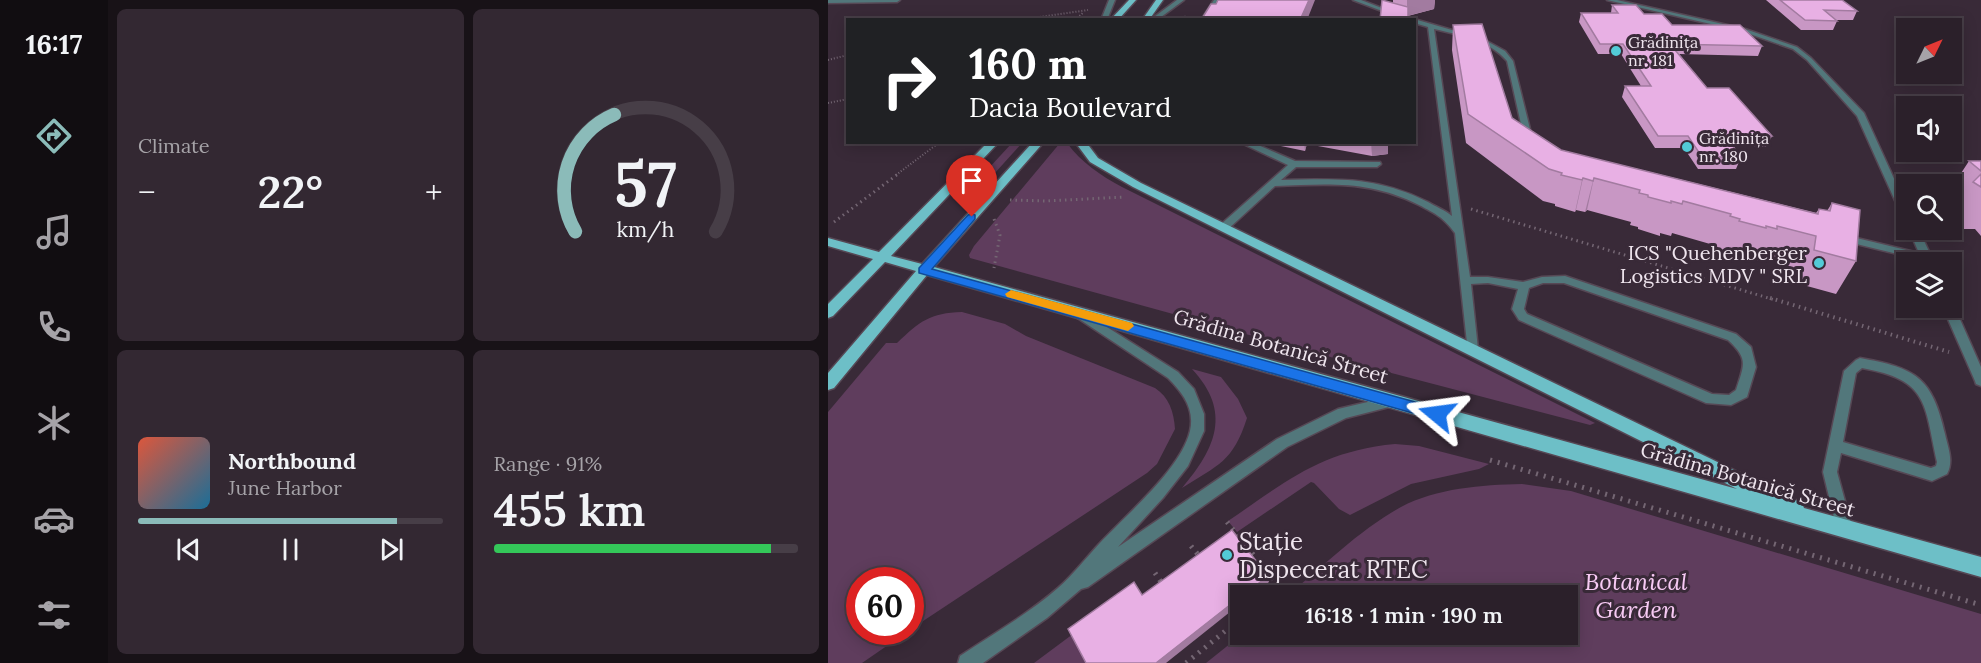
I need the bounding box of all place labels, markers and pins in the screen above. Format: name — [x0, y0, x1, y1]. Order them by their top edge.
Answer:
place label: Grădinița nr. 181 — [1628, 32, 1698, 70]
marker: Grădinița nr. 181 — [1609, 44, 1623, 58]
place label: Grădinița nr. 180 — [1699, 128, 1769, 166]
marker: Grădinița nr. 180 — [1680, 140, 1694, 154]
pin — [946, 155, 997, 217]
place label: ICS "Quehenberger Logistics MDV " SRL — [1620, 240, 1807, 288]
marker: ICS "Quehenberger Logistics MDV " SRL — [1812, 256, 1826, 270]
place label: Stație Dispecerat RTEC — [1239, 526, 1428, 585]
marker: Stație Dispecerat RTEC — [1220, 548, 1234, 562]

